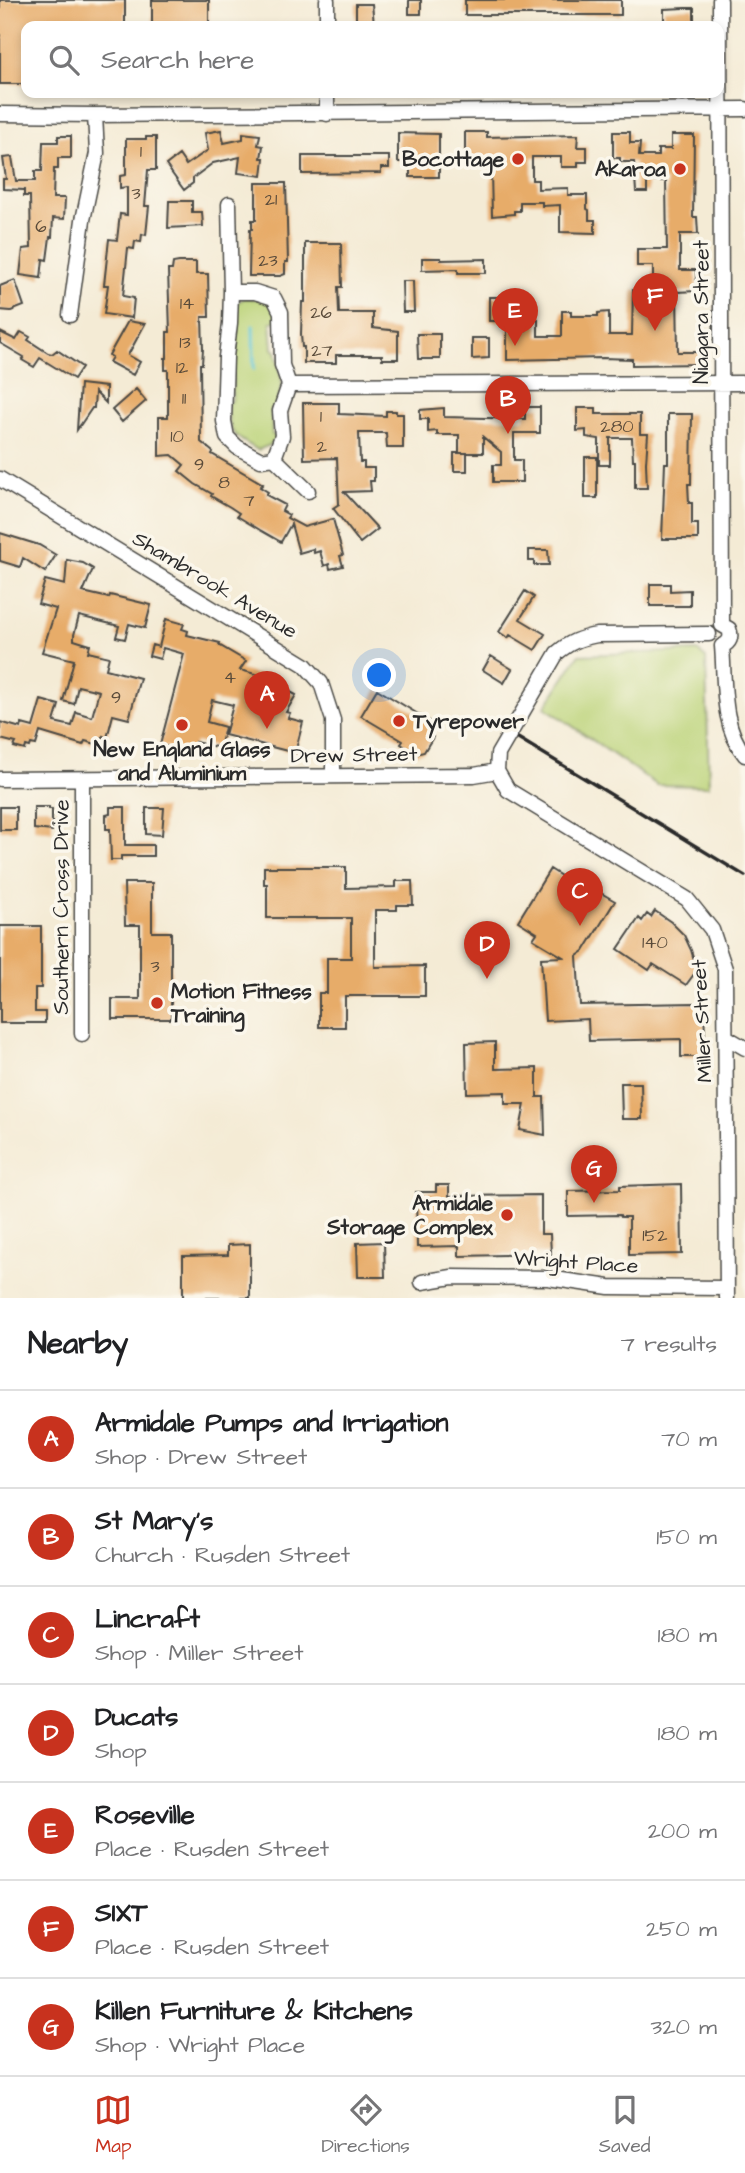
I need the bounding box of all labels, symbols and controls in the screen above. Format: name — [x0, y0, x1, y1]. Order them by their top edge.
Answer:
search box — [21, 21, 724, 98]
icon: search — [45, 41, 83, 79]
text: Search here — [101, 42, 254, 78]
house number: 1 — [140, 139, 142, 164]
place label: Bocottage — [402, 145, 505, 176]
marker: Bocottage — [510, 151, 526, 167]
place label: Akaroa — [595, 155, 666, 184]
marker: Akaroa — [672, 161, 688, 177]
house number: 3 — [131, 181, 141, 206]
house number: 21 — [265, 187, 277, 212]
house number: 6 — [35, 214, 47, 239]
street label: Niagara Street — [687, 239, 718, 384]
house number: 23 — [258, 248, 278, 273]
pin: F — [632, 273, 678, 331]
pin: E — [492, 288, 538, 346]
house number: 14 — [180, 291, 194, 316]
house number: 26 — [310, 300, 332, 325]
house number: 13 — [179, 330, 191, 355]
house number: 27 — [311, 338, 333, 363]
house number: 12 — [176, 355, 189, 380]
pin: B — [485, 376, 531, 434]
house number: 11 — [182, 386, 186, 411]
house number: 1 — [320, 404, 322, 429]
house number: 280 — [600, 414, 634, 439]
house number: 10 — [170, 424, 184, 449]
house number: 2 — [317, 434, 328, 459]
house number: 9 — [194, 452, 204, 477]
house number: 8 — [218, 470, 230, 495]
house number: 7 — [243, 488, 255, 513]
street label: Shambrook Avenue — [127, 524, 303, 646]
your location — [362, 658, 396, 692]
house number: 4 — [224, 665, 236, 690]
pin: A — [244, 671, 290, 729]
house number: 9 — [111, 685, 121, 710]
place label: Tyrepower — [412, 707, 524, 739]
marker: Tyrepower — [391, 713, 407, 729]
marker: New England Glass and Aluminium — [174, 717, 190, 733]
place label: New England Glass and Aluminium — [94, 735, 271, 788]
street label: Drew Street — [290, 739, 418, 771]
street label: Southern Cross Drive — [47, 799, 76, 1015]
pin: C — [557, 868, 603, 926]
pin: D — [464, 921, 510, 979]
house number: 140 — [642, 930, 668, 955]
house number: 3 — [150, 954, 160, 979]
street label: Miller Street — [684, 958, 720, 1083]
place label: Motion Fitness Training — [170, 977, 312, 1032]
marker: Motion Fitness Training — [149, 995, 165, 1011]
pin: G — [571, 1145, 617, 1203]
place label: Armidale Storage Complex — [326, 1189, 494, 1244]
marker: Armidale Storage Complex — [499, 1207, 515, 1223]
house number: 152 — [642, 1223, 668, 1248]
street label: Wright Place — [513, 1243, 639, 1283]
text: Nearby — [28, 1323, 128, 1365]
text: 7 results — [621, 1328, 717, 1360]
text: Armidale Pumps and Irrigation — [95, 1405, 449, 1441]
text: A — [44, 1423, 58, 1455]
text: 70 m — [661, 1423, 717, 1455]
text: Shop · Drew Street — [95, 1441, 307, 1473]
text: St Mary's — [95, 1503, 213, 1539]
text: B — [43, 1521, 59, 1553]
text: 150 m — [656, 1521, 717, 1553]
text: Church · Rusden Street — [95, 1539, 350, 1571]
text: Lincraft — [95, 1601, 200, 1637]
text: C — [43, 1619, 59, 1651]
text: 180 m — [658, 1619, 717, 1651]
text: Shop · Miller Street — [95, 1637, 304, 1669]
text: Ducats — [95, 1699, 178, 1735]
text: D — [44, 1717, 58, 1749]
text: 180 m — [658, 1717, 717, 1749]
text: Shop — [95, 1735, 147, 1767]
text: Roseville — [95, 1797, 195, 1833]
text: E — [44, 1815, 58, 1847]
text: 200 m — [648, 1815, 717, 1847]
text: Place · Rusden Street — [95, 1833, 329, 1865]
text: SIXT — [95, 1895, 147, 1931]
text: F — [43, 1913, 59, 1945]
text: 250 m — [646, 1913, 717, 1945]
text: Place · Rusden Street — [95, 1931, 329, 1963]
text: Killen Furniture & Kitchens — [95, 1993, 413, 2029]
text: G — [43, 2011, 59, 2043]
text: 320 m — [651, 2011, 717, 2043]
text: Shop · Wright Place — [95, 2029, 305, 2061]
tab: Map — [94, 2091, 132, 2160]
tab: Directions — [321, 2091, 410, 2160]
tab: Saved — [599, 2091, 650, 2160]

